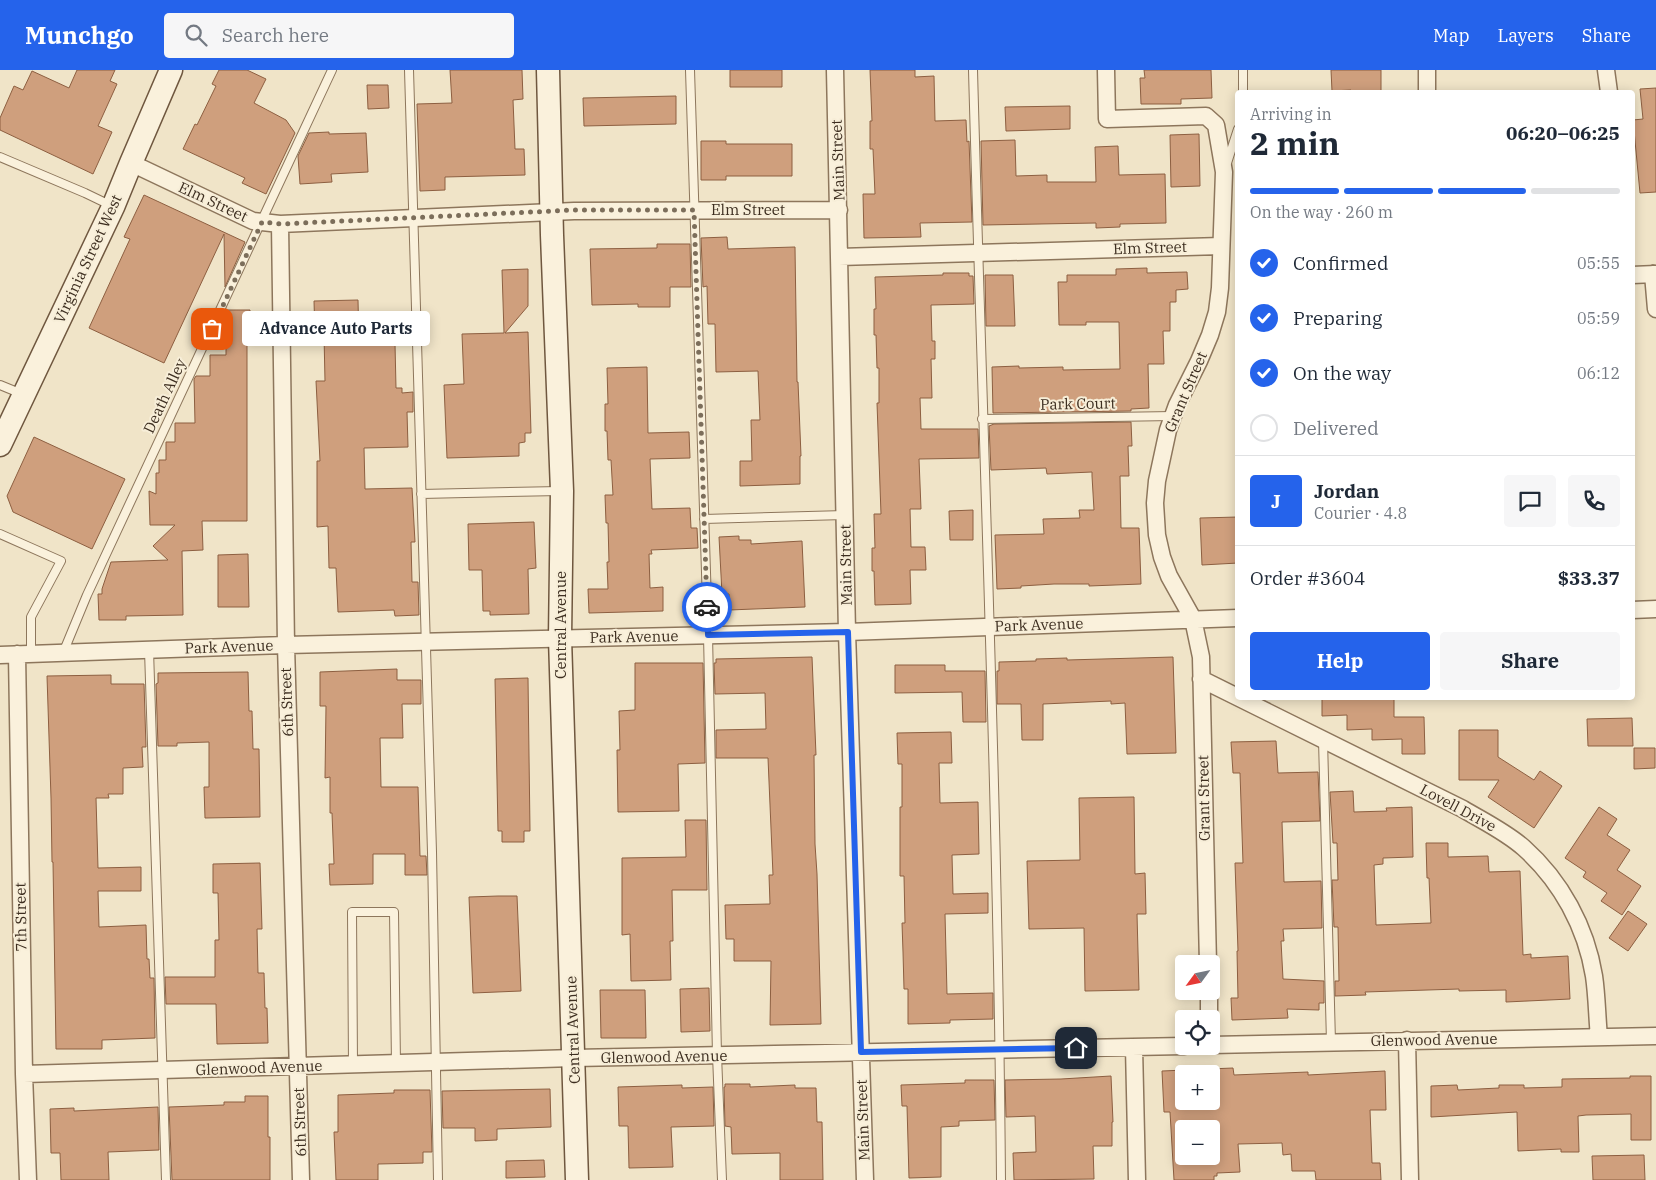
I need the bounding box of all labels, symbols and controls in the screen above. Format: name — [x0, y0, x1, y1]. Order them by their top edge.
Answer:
search box — [164, 13, 514, 58]
text: Munchgo — [25, 19, 134, 51]
icon: search — [182, 21, 210, 49]
text: Search here — [222, 23, 329, 47]
text: Map — [1433, 24, 1470, 47]
text: Layers — [1498, 24, 1554, 47]
text: Share — [1582, 24, 1631, 47]
text: Arriving in — [1250, 104, 1332, 124]
street label: Main Street — [827, 119, 848, 201]
text: 06:20–06:25 — [1506, 121, 1620, 145]
text: 2 min — [1250, 122, 1340, 164]
street label: Elm Street — [176, 177, 251, 226]
street label: Virginia Street West — [49, 191, 126, 326]
street label: Elm Street — [711, 200, 785, 219]
text: On the way · 260 m — [1250, 202, 1393, 222]
street label: Elm Street — [1113, 237, 1187, 258]
icon: check — [1250, 249, 1278, 277]
text: Confirmed — [1293, 251, 1388, 275]
text: 05:55 — [1577, 253, 1620, 273]
icon: check — [1250, 304, 1278, 332]
text: Preparing — [1293, 306, 1382, 330]
pin — [191, 308, 233, 350]
text: 05:59 — [1577, 308, 1620, 328]
callout: Advance Auto Parts — [242, 312, 430, 346]
icon: bag — [198, 315, 226, 343]
text: Advance Auto Parts — [260, 318, 413, 338]
street label: Grant Street — [1160, 348, 1211, 435]
street label: Death Alley — [139, 355, 190, 436]
icon: check — [1250, 359, 1278, 387]
text: On the way — [1293, 361, 1391, 385]
text: 06:12 — [1577, 363, 1620, 383]
street label: Park Court — [1040, 393, 1116, 414]
text: Delivered — [1293, 416, 1379, 440]
button: chat — [1504, 475, 1556, 527]
button: phone — [1568, 475, 1620, 527]
text: Jordan — [1314, 479, 1379, 503]
text: J — [1271, 489, 1281, 513]
text: Courier · 4.8 — [1314, 503, 1407, 523]
street label: Main Street — [835, 524, 856, 606]
text: Order #3604 — [1250, 566, 1365, 590]
text: $33.37 — [1558, 566, 1620, 590]
street label: Central Avenue — [551, 571, 570, 679]
courier — [682, 582, 732, 632]
icon: car — [693, 593, 721, 621]
street label: Park Avenue — [994, 613, 1084, 636]
street label: Park Avenue — [589, 626, 679, 647]
button: Help — [1250, 632, 1430, 690]
button: Share — [1440, 632, 1620, 690]
street label: Park Avenue — [184, 635, 274, 658]
street label: 6th Street — [276, 667, 297, 737]
street label: Grant Street — [1193, 755, 1214, 841]
street label: Lovell Drive — [1417, 780, 1500, 836]
street label: 7th Street — [10, 882, 31, 952]
north arrow — [1175, 955, 1220, 1000]
map controls — [1175, 955, 1220, 1165]
street label: Central Avenue — [561, 976, 584, 1084]
button: locate — [1175, 1010, 1220, 1055]
pin — [1055, 1027, 1097, 1069]
street label: Glenwood Avenue — [1370, 1029, 1498, 1050]
icon: home — [1062, 1034, 1090, 1062]
street label: Glenwood Avenue — [600, 1046, 728, 1067]
street label: Glenwood Avenue — [195, 1056, 323, 1079]
button: + — [1175, 1065, 1220, 1110]
street label: Main Street — [852, 1079, 873, 1161]
street label: 6th Street — [289, 1087, 310, 1157]
button: − — [1175, 1120, 1220, 1165]

